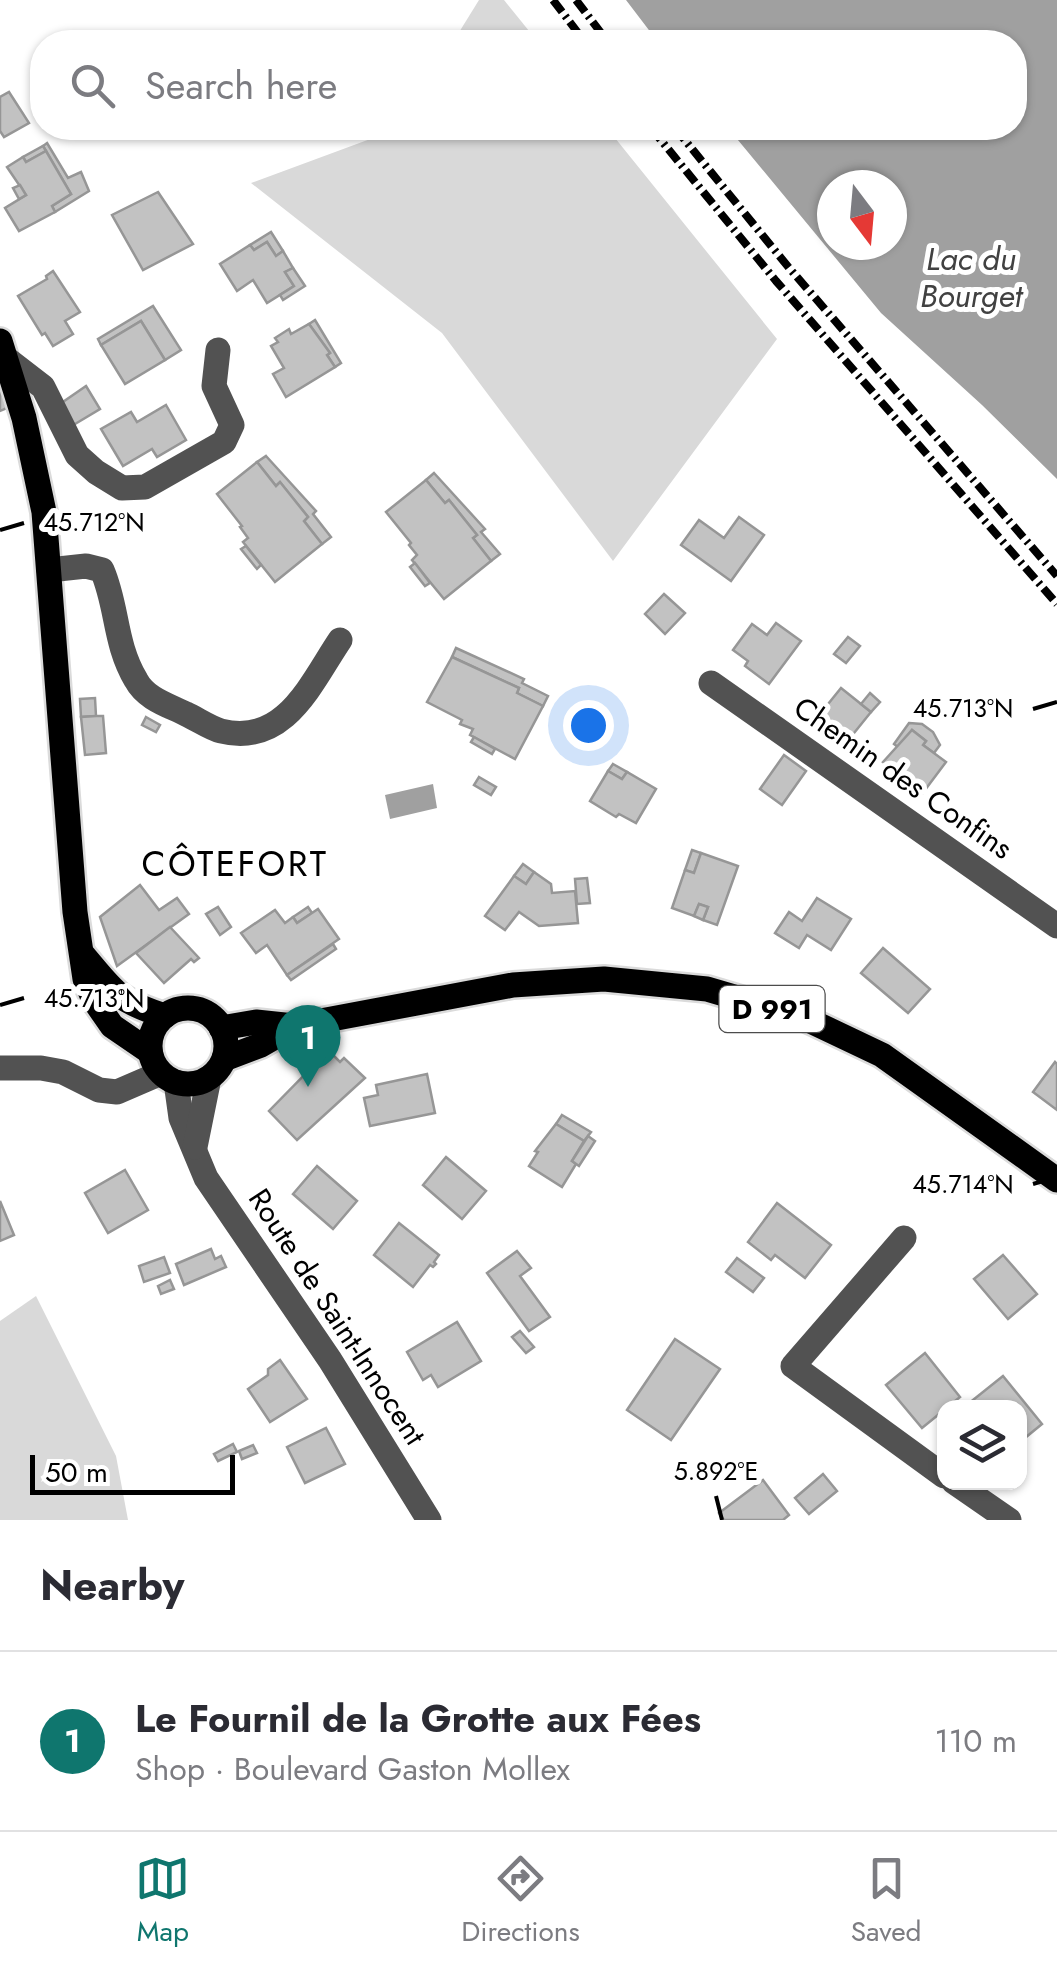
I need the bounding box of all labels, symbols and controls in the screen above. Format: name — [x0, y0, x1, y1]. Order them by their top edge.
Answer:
search box — [30, 30, 1027, 140]
icon: search — [65, 58, 120, 113]
text: Search here — [145, 58, 337, 113]
north arrow — [817, 170, 907, 260]
water label: Lac du Bourget — [920, 236, 1025, 319]
text: 45.712°N — [43, 504, 145, 540]
street label: Chemin des Confins — [785, 686, 1021, 869]
text: 45.713°N — [913, 690, 1013, 726]
your location — [563, 700, 614, 751]
district label: CÔTEFORT — [141, 839, 329, 889]
text: 45.713°N — [44, 980, 144, 1016]
road number: D 991 — [720, 986, 824, 1032]
pin: 1 — [276, 1004, 340, 1087]
text: 45.714°N — [912, 1166, 1014, 1202]
street label: Route de Saint-Innocent — [238, 1180, 437, 1454]
map controls — [937, 1400, 1027, 1490]
button: layers — [937, 1400, 1027, 1490]
scale bar — [30, 1450, 235, 1494]
text: 50 m — [45, 1452, 108, 1493]
text: 5.892°E — [674, 1453, 758, 1489]
text: Nearby — [40, 1555, 184, 1616]
text: Le Fournil de la Grotte aux Fées — [135, 1691, 701, 1746]
text: 1 — [64, 1718, 81, 1764]
text: 110 m — [934, 1718, 1017, 1764]
text: Shop · Boulevard Gaston Mollex — [135, 1746, 570, 1792]
tab: Map — [135, 1851, 190, 1952]
tab: Directions — [461, 1851, 580, 1952]
tab: Saved — [851, 1851, 922, 1952]

